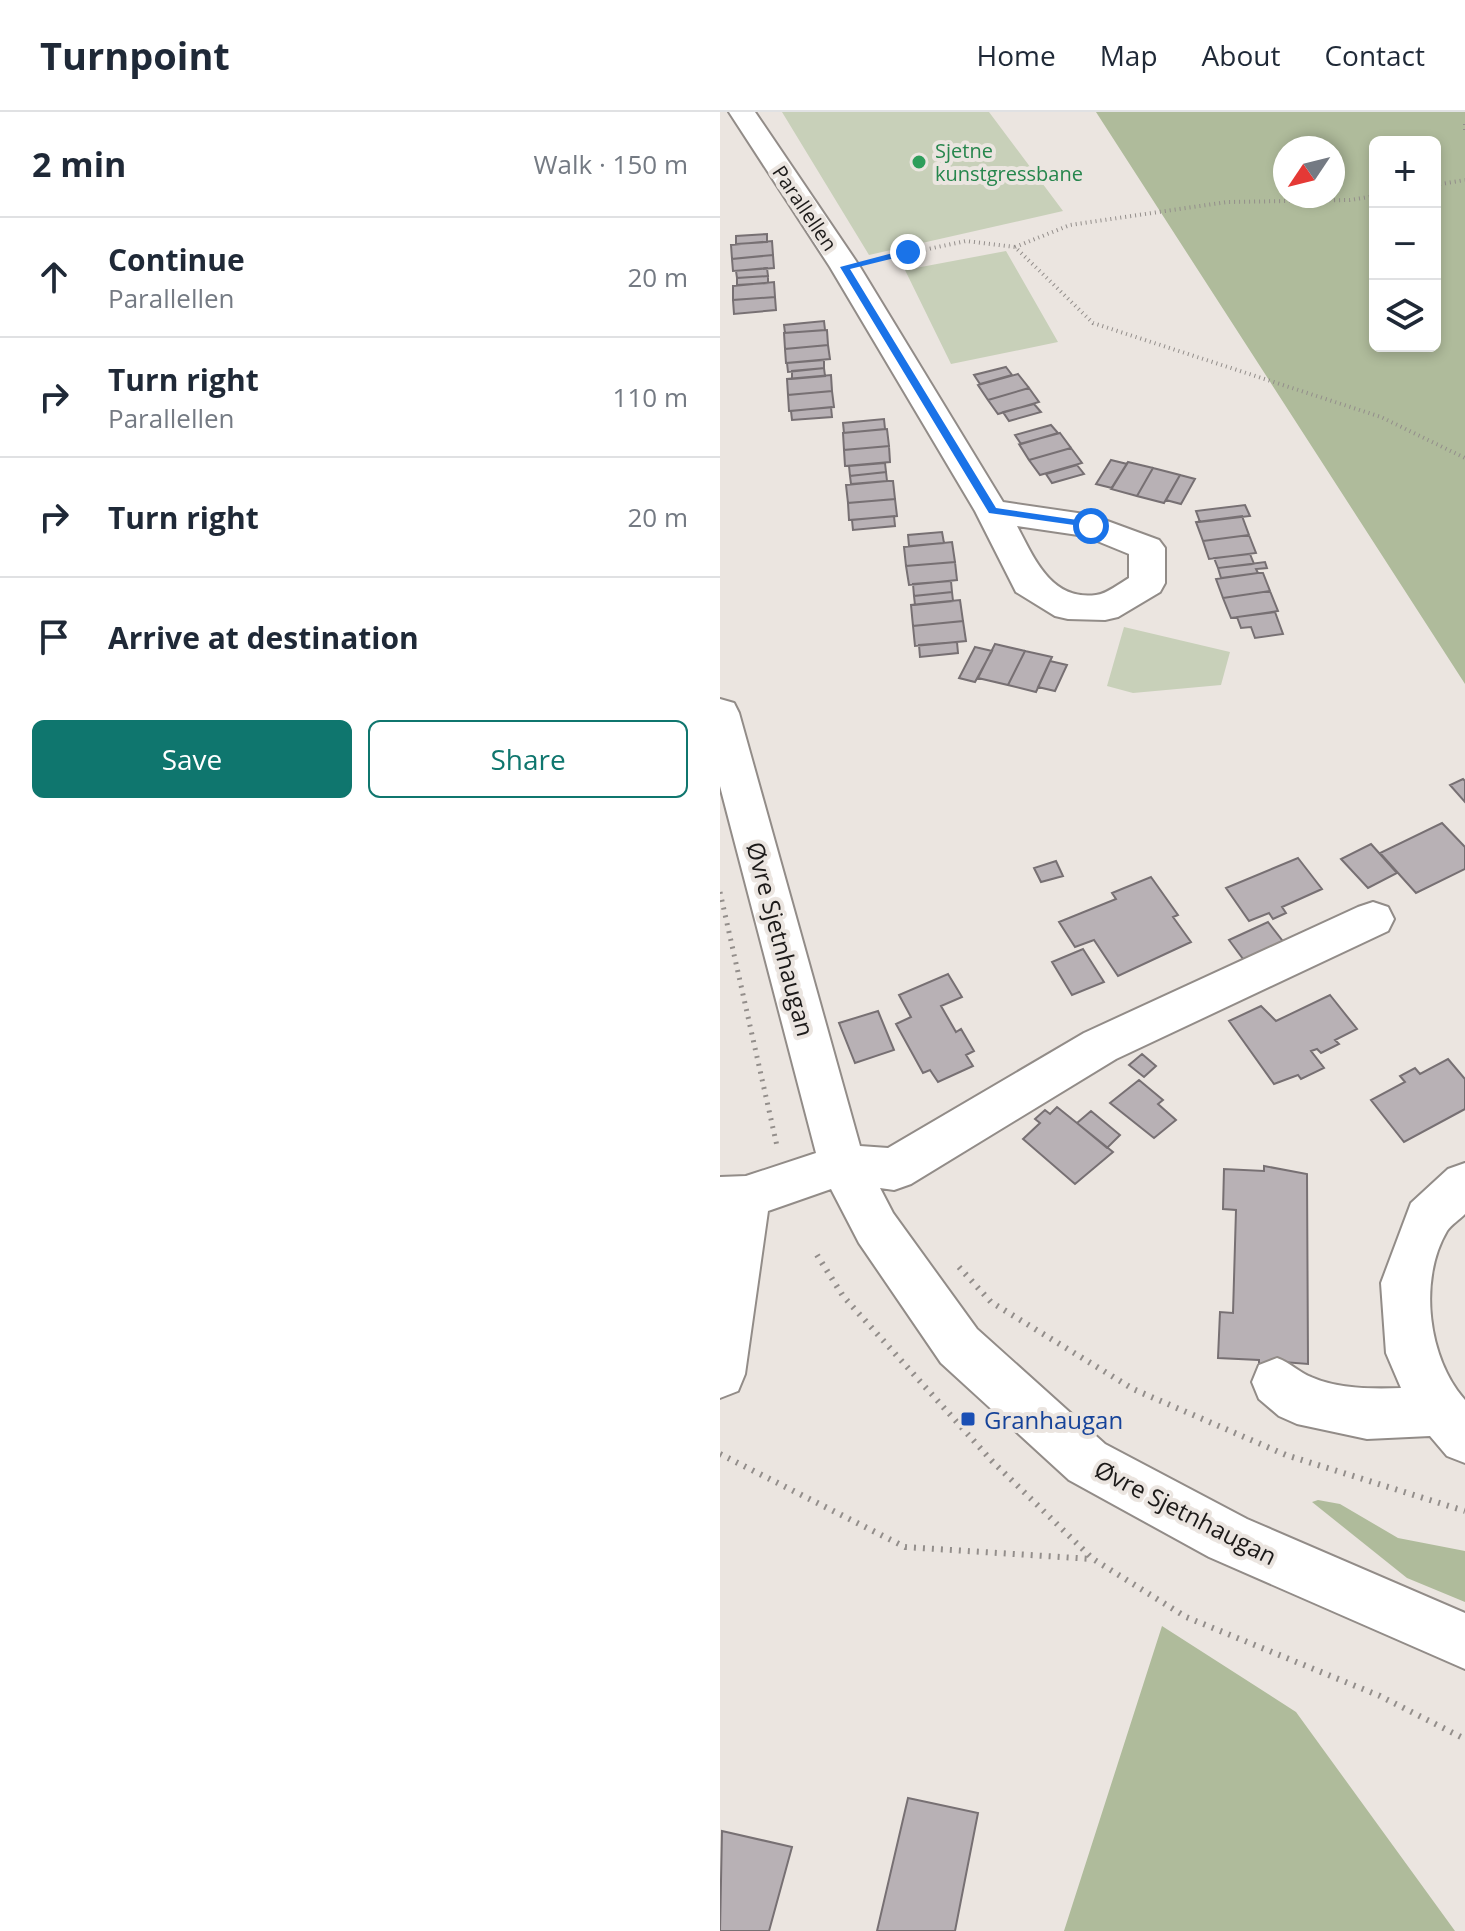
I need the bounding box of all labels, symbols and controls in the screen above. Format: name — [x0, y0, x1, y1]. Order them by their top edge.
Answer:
text: Turnpoint — [40, 29, 230, 81]
text: Home — [977, 36, 1056, 74]
text: Map — [1100, 36, 1158, 74]
text: About — [1202, 36, 1280, 74]
text: Contact — [1324, 36, 1425, 74]
north arrow — [1273, 136, 1345, 208]
map controls — [1369, 136, 1441, 352]
button: + — [1369, 136, 1441, 208]
place label: Sjetne kunstgressbane — [935, 137, 1083, 187]
text: 2 min — [32, 141, 126, 187]
text: Walk · 150 m — [534, 146, 688, 182]
marker: Sjetne kunstgressbane — [910, 153, 928, 171]
street label: Parallellen — [767, 160, 843, 256]
button: − — [1369, 208, 1441, 280]
route end — [890, 234, 926, 270]
text: Continue — [108, 239, 245, 280]
icon: ahead — [32, 255, 76, 299]
text: 20 m — [627, 259, 688, 295]
text: Parallellen — [108, 280, 235, 316]
button: layers — [1369, 280, 1441, 352]
text: Turn right — [108, 359, 259, 400]
icon: right — [32, 375, 76, 419]
text: 110 m — [613, 379, 688, 415]
text: Parallellen — [108, 400, 235, 436]
icon: right — [32, 495, 76, 539]
text: Turn right — [108, 497, 259, 538]
text: 20 m — [627, 499, 688, 535]
route start — [1073, 508, 1109, 544]
icon: arrive — [32, 615, 76, 659]
text: Arrive at destination — [108, 617, 419, 658]
button: Save — [32, 720, 352, 798]
button: Share — [368, 720, 688, 798]
street label: Øvre Sjetnhaugan — [739, 838, 823, 1040]
place label: Granhaugan — [984, 1403, 1123, 1436]
marker: Granhaugan — [959, 1410, 977, 1428]
street label: Øvre Sjetnhaugan — [1089, 1452, 1283, 1572]

